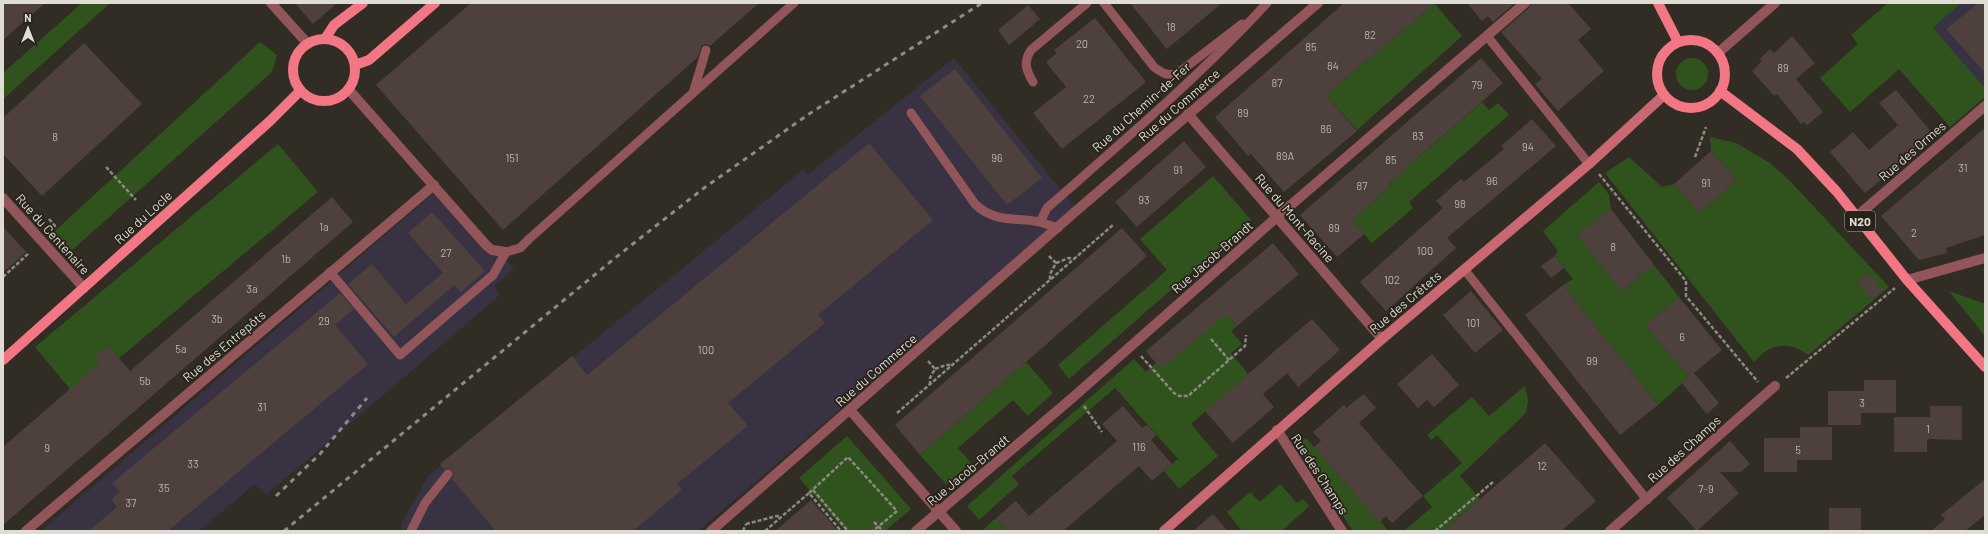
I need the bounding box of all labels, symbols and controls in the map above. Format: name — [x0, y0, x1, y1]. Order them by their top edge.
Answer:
north arrow — [8, 8, 48, 48]
text: N — [24, 11, 32, 24]
house number: 18 — [1166, 20, 1176, 33]
house number: 82 — [1364, 28, 1376, 41]
house number: 20 — [1076, 37, 1088, 50]
house number: 85 — [1305, 40, 1317, 53]
street label: Rue du Chemin-de-Fer — [1089, 59, 1194, 155]
house number: 84 — [1327, 59, 1339, 72]
house number: 89 — [1777, 61, 1789, 74]
street label: Rue du Commerce — [1135, 65, 1223, 145]
house number: 87 — [1272, 76, 1282, 89]
house number: 79 — [1472, 78, 1483, 91]
house number: 22 — [1083, 92, 1095, 105]
house number: 89 — [1237, 106, 1249, 119]
street label: Rue des Ormes — [1875, 117, 1949, 185]
house number: 86 — [1320, 122, 1332, 135]
house number: 83 — [1412, 129, 1424, 142]
house number: 8 — [52, 130, 58, 143]
house number: 94 — [1522, 140, 1534, 153]
house number: 89A — [1276, 149, 1294, 162]
house number: 151 — [505, 151, 519, 164]
house number: 96 — [991, 151, 1003, 164]
house number: 85 — [1385, 153, 1397, 166]
house number: 31 — [1958, 161, 1968, 174]
house number: 91 — [1173, 163, 1183, 176]
street label: Rue du Mont-Racine — [1252, 170, 1338, 266]
house number: 96 — [1486, 174, 1498, 187]
house number: 91 — [1701, 176, 1711, 189]
house number: 87 — [1357, 179, 1367, 192]
street label: Rue du Locle — [111, 187, 175, 247]
street label: Rue du Centenaire — [13, 190, 93, 278]
house number: 93 — [1138, 193, 1150, 206]
house number: 98 — [1454, 197, 1466, 210]
road number: N20 — [1845, 211, 1875, 231]
street label: Rue Jacob-Brandt — [1168, 217, 1256, 297]
house number: 1a — [319, 220, 329, 233]
house number: 89 — [1328, 221, 1340, 234]
house number: 2 — [1911, 226, 1917, 239]
house number: 8 — [1610, 240, 1616, 253]
house number: 100 — [1417, 244, 1433, 257]
house number: 27 — [440, 246, 452, 259]
house number: 1b — [281, 252, 291, 265]
street label: Rue des Crêtets — [1366, 267, 1444, 337]
house number: 102 — [1384, 273, 1400, 286]
house number: 3a — [246, 282, 258, 295]
street label: Rue des Entrepôts — [179, 307, 269, 385]
house number: 3b — [211, 312, 223, 325]
house number: 29 — [318, 314, 330, 327]
house number: 101 — [1466, 316, 1480, 329]
street label: Rue du Commerce — [832, 330, 920, 410]
house number: 6 — [1679, 330, 1685, 343]
house number: 5a — [175, 342, 187, 355]
house number: 100 — [698, 343, 714, 356]
house number: 99 — [1586, 354, 1598, 367]
house number: 5b — [139, 374, 151, 387]
house number: 3 — [1859, 396, 1865, 409]
house number: 31 — [257, 400, 267, 413]
street label: Rue des Champs — [1644, 412, 1724, 486]
house number: 1 — [1926, 422, 1930, 435]
street label: Rue Jacob-Brandt — [923, 431, 1013, 509]
street label: Rue des Champs — [1288, 431, 1352, 517]
house number: 116 — [1132, 440, 1146, 453]
house number: 9 — [44, 441, 50, 454]
house number: 5 — [1795, 443, 1801, 456]
house number: 33 — [187, 457, 199, 470]
house number: 12 — [1537, 459, 1547, 472]
house number: 35 — [158, 481, 170, 494]
house number: 7-9 — [1698, 482, 1714, 495]
house number: 37 — [126, 496, 136, 509]

